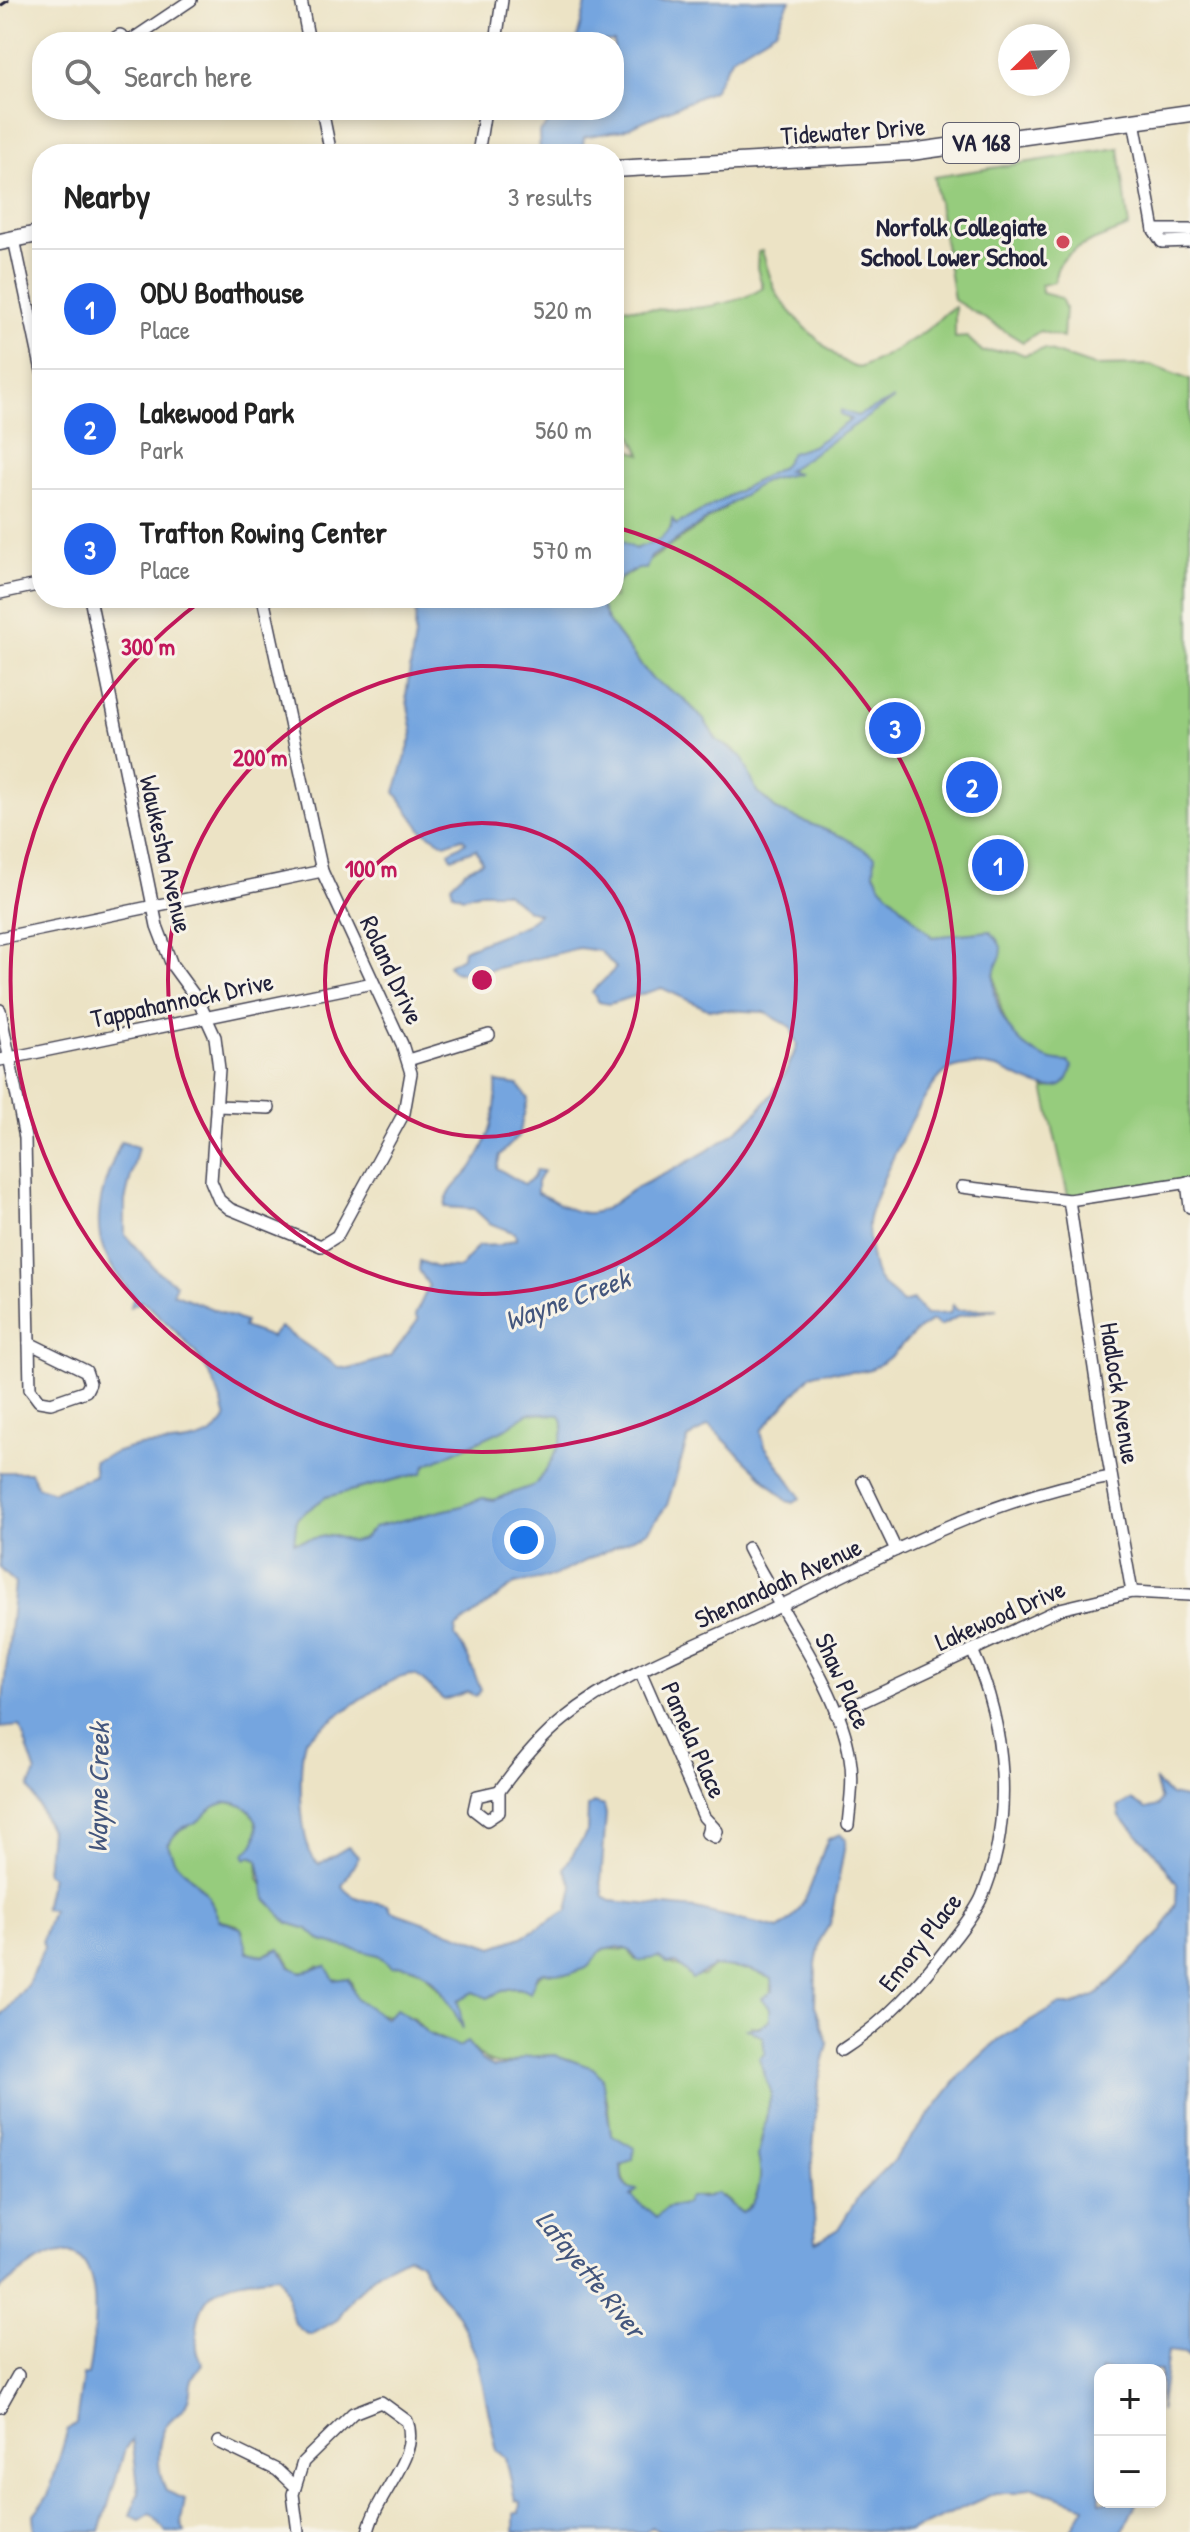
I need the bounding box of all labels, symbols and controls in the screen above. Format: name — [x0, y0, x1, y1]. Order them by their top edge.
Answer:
north arrow — [998, 24, 1070, 96]
search box — [32, 32, 624, 120]
icon: search — [60, 54, 104, 98]
text: Search here — [124, 56, 252, 96]
street label: Tidewater Drive — [779, 108, 926, 153]
road number: VA 168 — [943, 123, 1019, 163]
text: Nearby — [64, 173, 150, 219]
text: 3 results — [508, 179, 592, 214]
place label: Norfolk Collegiate School Lower School — [861, 209, 1048, 274]
marker: Norfolk Collegiate School Lower School — [1054, 233, 1072, 251]
text: ODU Boathouse — [140, 272, 304, 312]
text: 1 — [85, 292, 95, 327]
text: 520 m — [534, 292, 592, 327]
text: Place — [140, 312, 190, 347]
text: Lakewood Park — [140, 392, 294, 432]
text: 2 — [84, 412, 96, 447]
text: 560 m — [535, 412, 592, 447]
text: Park — [140, 432, 184, 467]
text: Trafton Rowing Center — [140, 512, 387, 552]
text: 3 — [84, 532, 96, 567]
text: 570 m — [533, 532, 592, 567]
text: Place — [140, 552, 190, 587]
text: 300 m — [121, 630, 175, 662]
pin: 3 — [869, 698, 921, 758]
text: 200 m — [233, 741, 287, 773]
pin: 2 — [946, 757, 998, 817]
street label: Waukesha Avenue — [131, 772, 202, 936]
pin: 1 — [972, 835, 1024, 895]
text: 100 m — [345, 852, 397, 884]
street label: Roland Drive — [352, 910, 433, 1030]
street label: Tappahannock Drive — [87, 963, 276, 1036]
centre of rings — [468, 966, 496, 994]
water label: Wayne Creek — [499, 1258, 637, 1339]
street label: Hadlock Avenue — [1092, 1320, 1149, 1466]
your location — [504, 1520, 544, 1560]
street label: Shenandoah Avenue — [689, 1529, 867, 1637]
street label: Lakewood Drive — [929, 1570, 1070, 1659]
street label: Shaw Place — [807, 1627, 880, 1734]
street label: Pamela Place — [653, 1676, 736, 1803]
water label: Wayne Creek — [78, 1720, 118, 1853]
street label: Emory Place — [870, 1885, 969, 1998]
water label: Lafayette River — [528, 2202, 656, 2348]
map controls — [1094, 2364, 1166, 2508]
button: + — [1094, 2364, 1166, 2436]
button: − — [1094, 2436, 1166, 2508]

